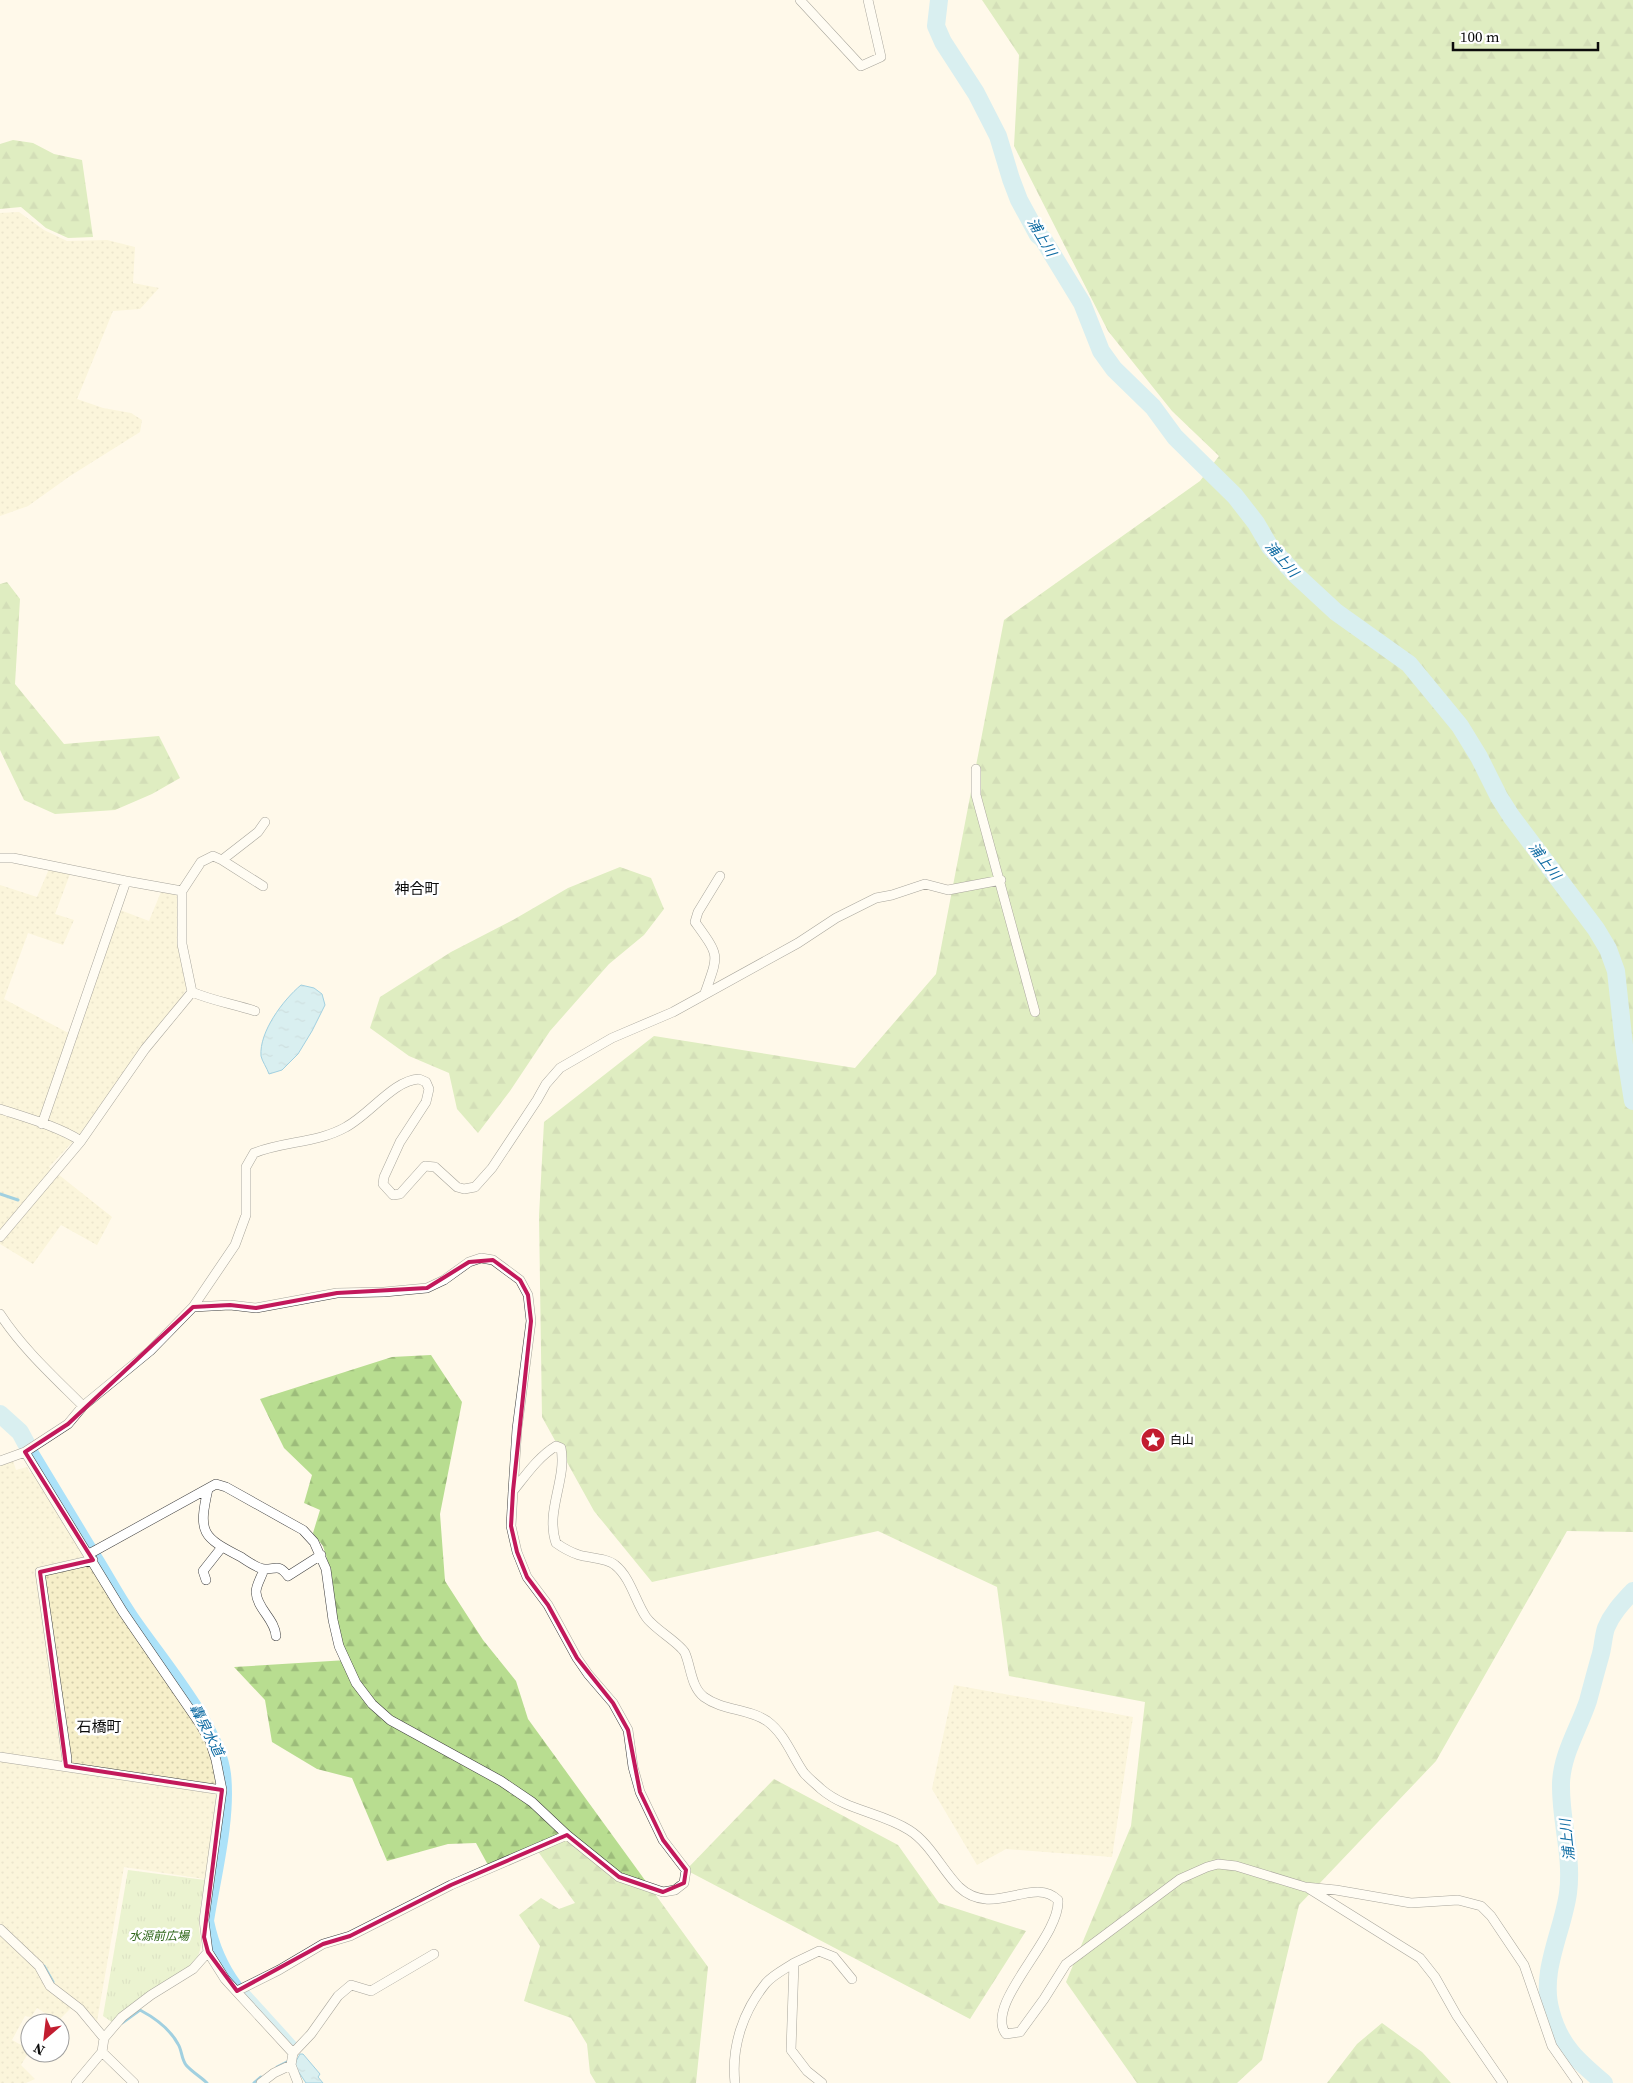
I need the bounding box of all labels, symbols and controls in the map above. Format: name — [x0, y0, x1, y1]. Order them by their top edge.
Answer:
scale bar — [1453, 20, 1598, 52]
text: 100 m — [1460, 26, 1500, 47]
water label: 浦上川 — [1023, 214, 1062, 262]
water label: 浦上川 — [1261, 537, 1305, 583]
water label: 浦上川 — [1524, 838, 1567, 885]
district label: 神合町 — [394, 878, 440, 899]
place icon: 白山 — [1140, 1427, 1166, 1453]
place label: 白山 — [1170, 1432, 1194, 1448]
water label: 轟泉水道 — [185, 1701, 230, 1761]
district label: 石橋町 — [76, 1716, 122, 1737]
water label: 浦上川 — [1555, 1816, 1579, 1862]
park label: 水源前広場 — [129, 1928, 191, 1944]
north arrow — [20, 2013, 70, 2063]
text: N — [30, 2038, 48, 2061]

